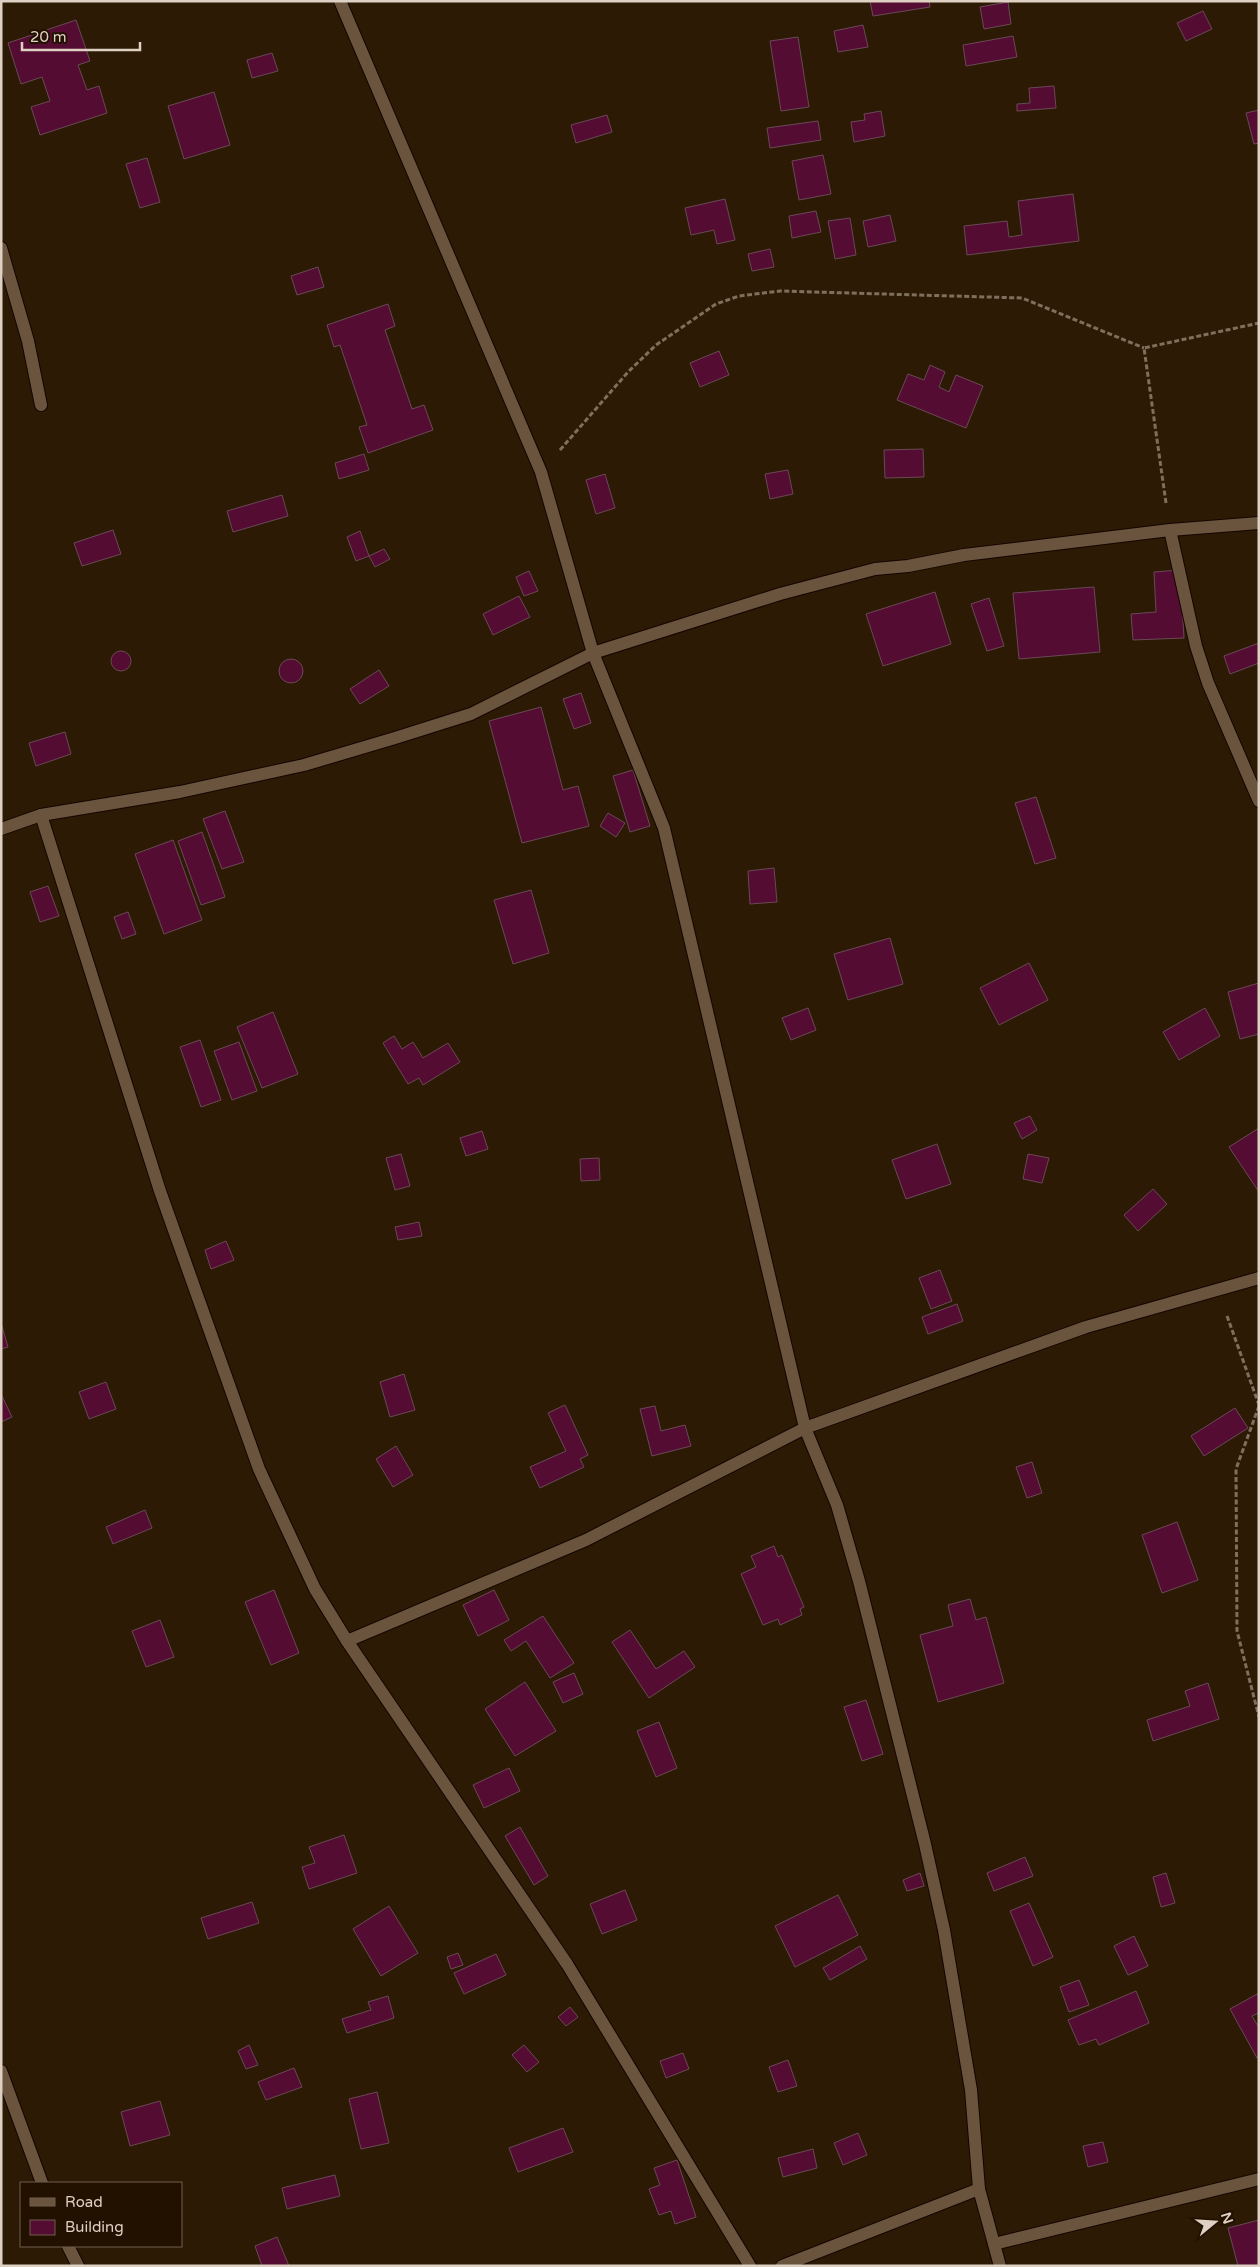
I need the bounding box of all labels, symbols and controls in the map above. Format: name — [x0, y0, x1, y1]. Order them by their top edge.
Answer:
scale bar — [22, 20, 140, 52]
text: 20 m — [30, 28, 67, 46]
legend — [20, 2182, 182, 2247]
text: Road — [65, 2193, 103, 2211]
north arrow — [1190, 2197, 1240, 2247]
text: N — [1217, 2210, 1237, 2226]
text: Building — [65, 2218, 124, 2236]

